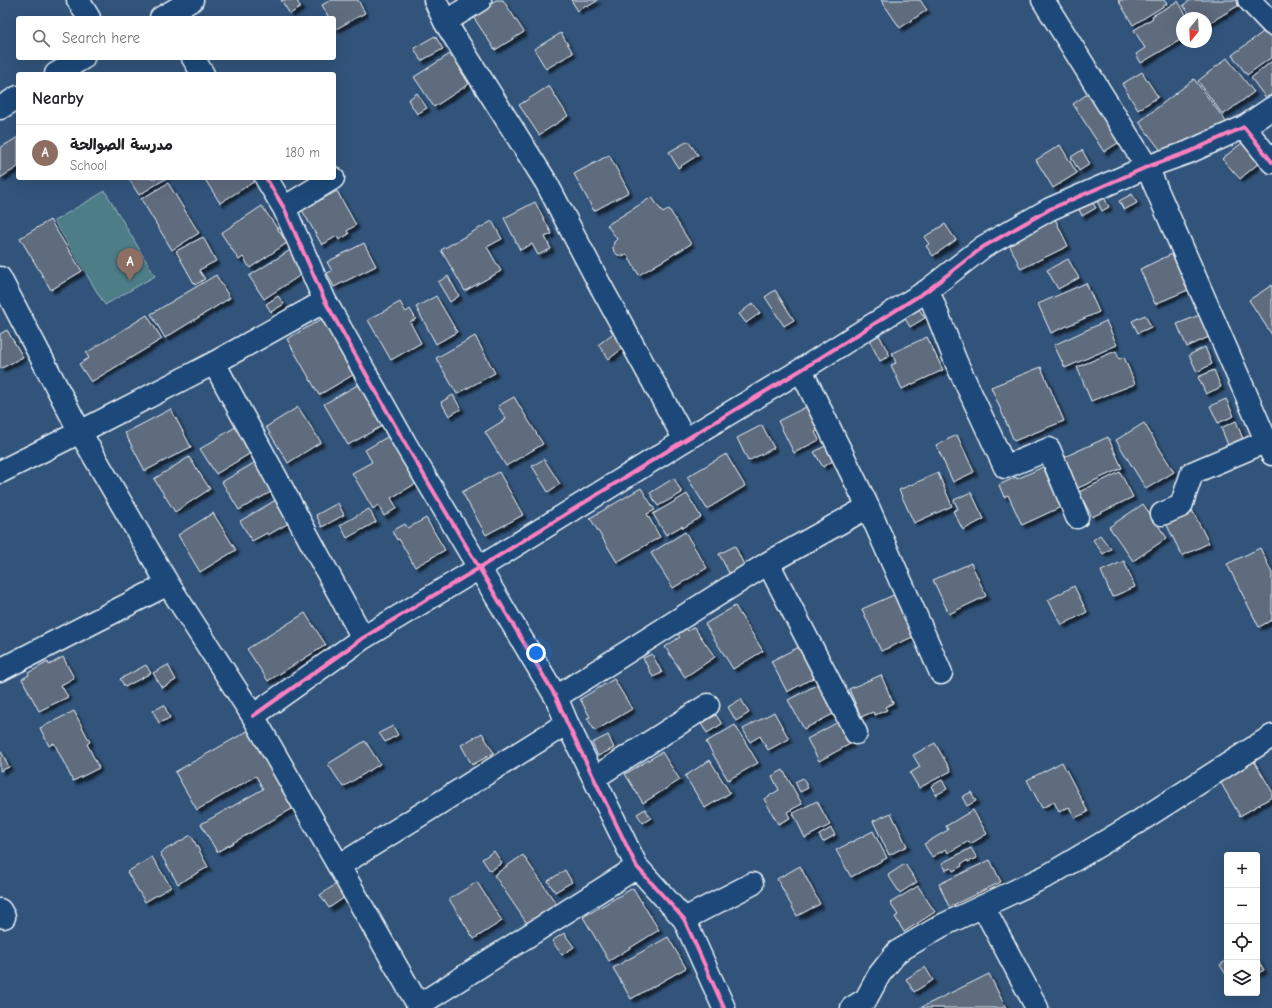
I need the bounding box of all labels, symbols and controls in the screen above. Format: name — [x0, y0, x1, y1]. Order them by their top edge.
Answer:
north arrow — [1176, 12, 1212, 48]
search box — [16, 16, 336, 60]
icon: search — [30, 27, 52, 49]
text: Search here — [62, 29, 140, 47]
text: Nearby — [32, 89, 83, 108]
text: مدرسة الصوالحة — [70, 136, 173, 154]
text: A — [41, 145, 49, 160]
text: 180 m — [285, 145, 320, 160]
text: School — [70, 158, 107, 173]
pin: A — [117, 248, 143, 281]
your location — [526, 643, 546, 663]
map controls — [1224, 852, 1260, 996]
button: + — [1224, 852, 1260, 888]
button: − — [1224, 888, 1260, 924]
button: locate — [1224, 924, 1260, 960]
button: layers — [1224, 960, 1260, 996]

